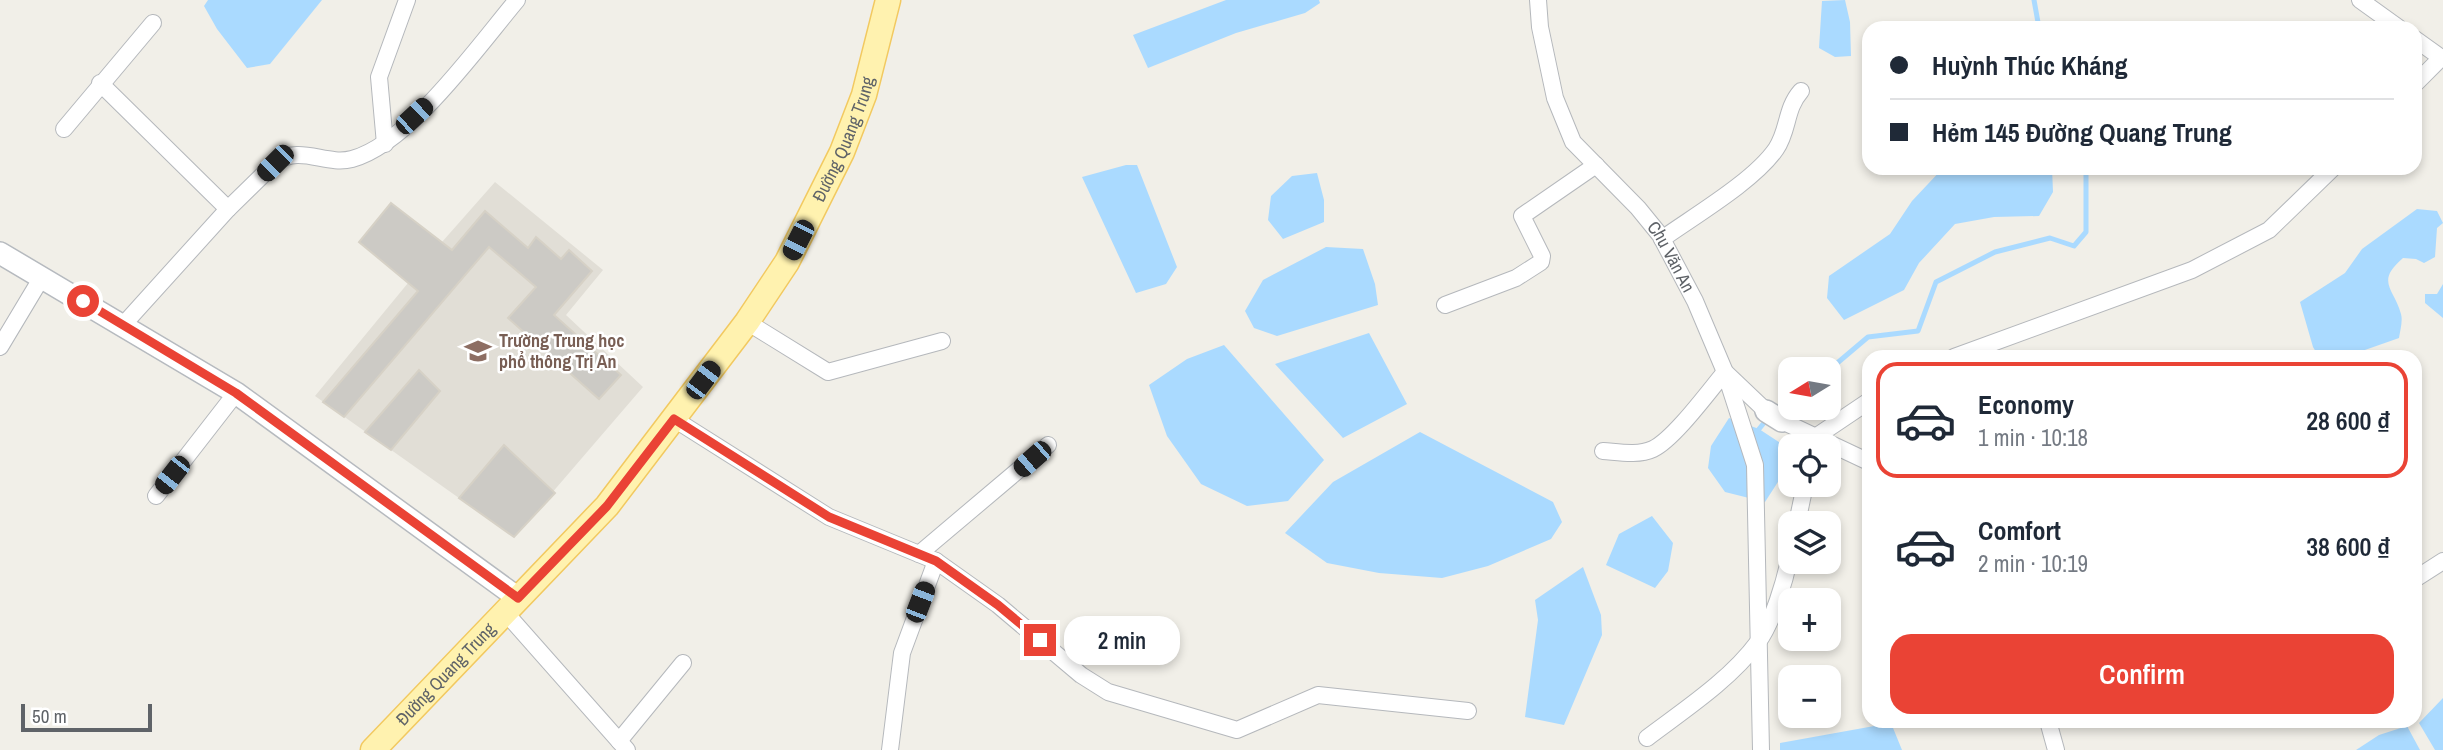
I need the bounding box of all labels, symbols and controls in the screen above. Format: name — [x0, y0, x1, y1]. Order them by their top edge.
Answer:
text: Huỳnh Thúc Kháng — [1932, 48, 2127, 83]
street label: Đường Quang Trung — [806, 73, 880, 206]
car — [392, 94, 437, 138]
text: Hẻm 145 Đường Quang Trung — [1932, 115, 2232, 150]
car — [253, 141, 298, 185]
street label: Chu Văn An — [1642, 216, 1701, 297]
car — [780, 217, 817, 263]
route start — [67, 285, 99, 317]
place label: Trường Trung học phổ thông Trị An — [499, 328, 624, 374]
school or university icon: Trường Trung học phổ thông Trị An — [463, 336, 493, 366]
car — [682, 357, 725, 403]
north arrow — [1778, 357, 1841, 420]
map controls — [1778, 357, 1841, 728]
text: Economy — [1978, 387, 2074, 422]
icon: car — [1894, 389, 1957, 452]
text: 28 600 ₫ — [2306, 403, 2390, 438]
text: 1 min · 10:18 — [1978, 422, 2088, 453]
button: locate — [1778, 434, 1841, 497]
car — [1010, 437, 1055, 481]
car — [151, 452, 194, 498]
button: layers — [1778, 511, 1841, 574]
text: Comfort — [1978, 513, 2061, 548]
icon: car — [1894, 515, 1957, 578]
text: 38 600 ₫ — [2306, 529, 2390, 564]
text: 2 min · 10:19 — [1978, 548, 2088, 579]
car — [903, 579, 938, 625]
button: + — [1778, 588, 1841, 651]
street label: Đường Quang Trung — [390, 616, 501, 731]
callout: 2 min — [1064, 616, 1180, 664]
route end — [1024, 624, 1056, 656]
text: 2 min — [1098, 625, 1146, 656]
button: Confirm — [1890, 634, 2394, 714]
button: − — [1778, 665, 1841, 728]
scale bar — [21, 701, 152, 733]
text: 50 m — [32, 703, 67, 729]

